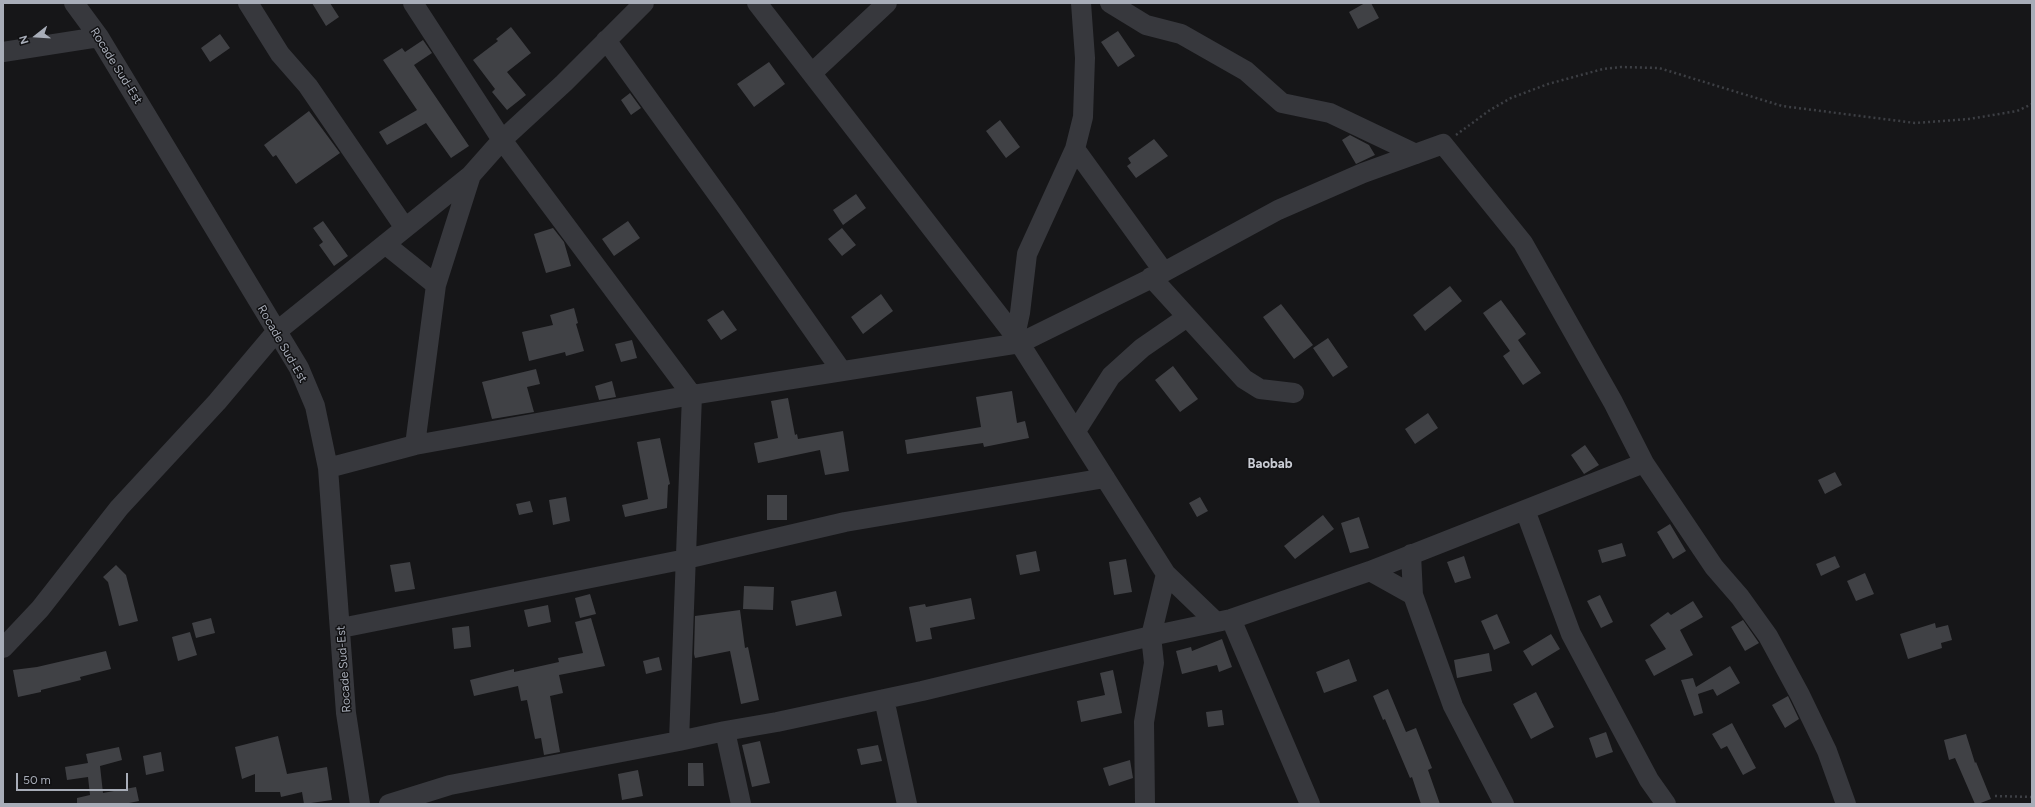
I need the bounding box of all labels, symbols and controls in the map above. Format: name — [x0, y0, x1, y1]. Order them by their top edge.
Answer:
north arrow — [16, 16, 56, 56]
street label: Rocade Sud-Est — [87, 25, 145, 107]
text: N — [17, 34, 32, 46]
street label: Rocade Sud-Est — [254, 303, 310, 385]
district label: Baobab — [1248, 456, 1292, 472]
street label: Rocade Sud-Est — [334, 625, 354, 713]
scale bar — [18, 765, 130, 791]
text: 50 m — [23, 773, 51, 787]

